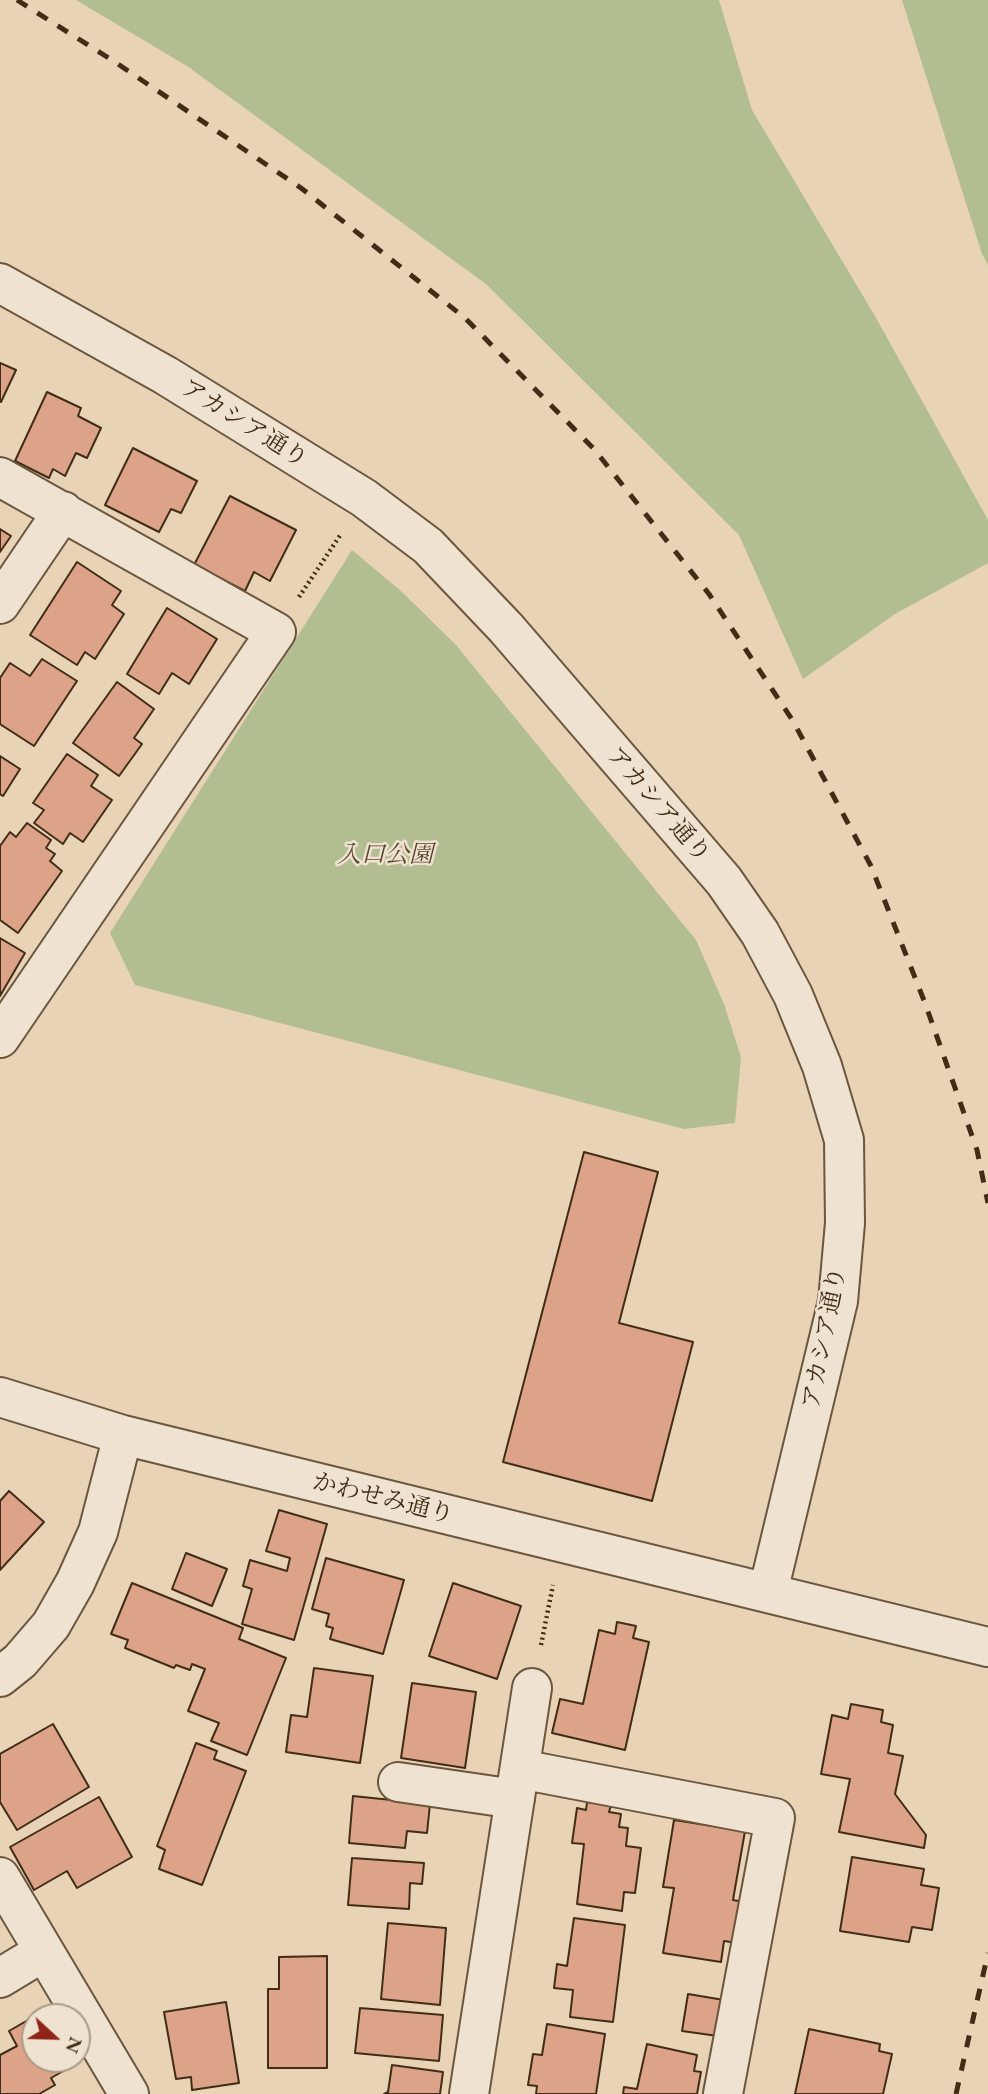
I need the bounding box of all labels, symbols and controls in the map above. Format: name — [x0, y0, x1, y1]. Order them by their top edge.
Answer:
street label: アカシア通り — [175, 374, 313, 474]
street label: アカシア通り — [600, 741, 716, 869]
park label: 入口公園 — [337, 841, 433, 869]
street label: アカシア通り — [797, 1265, 853, 1411]
street label: かわせみ通り — [310, 1468, 456, 1530]
north arrow — [21, 2003, 91, 2073]
text: N — [60, 2033, 89, 2057]

